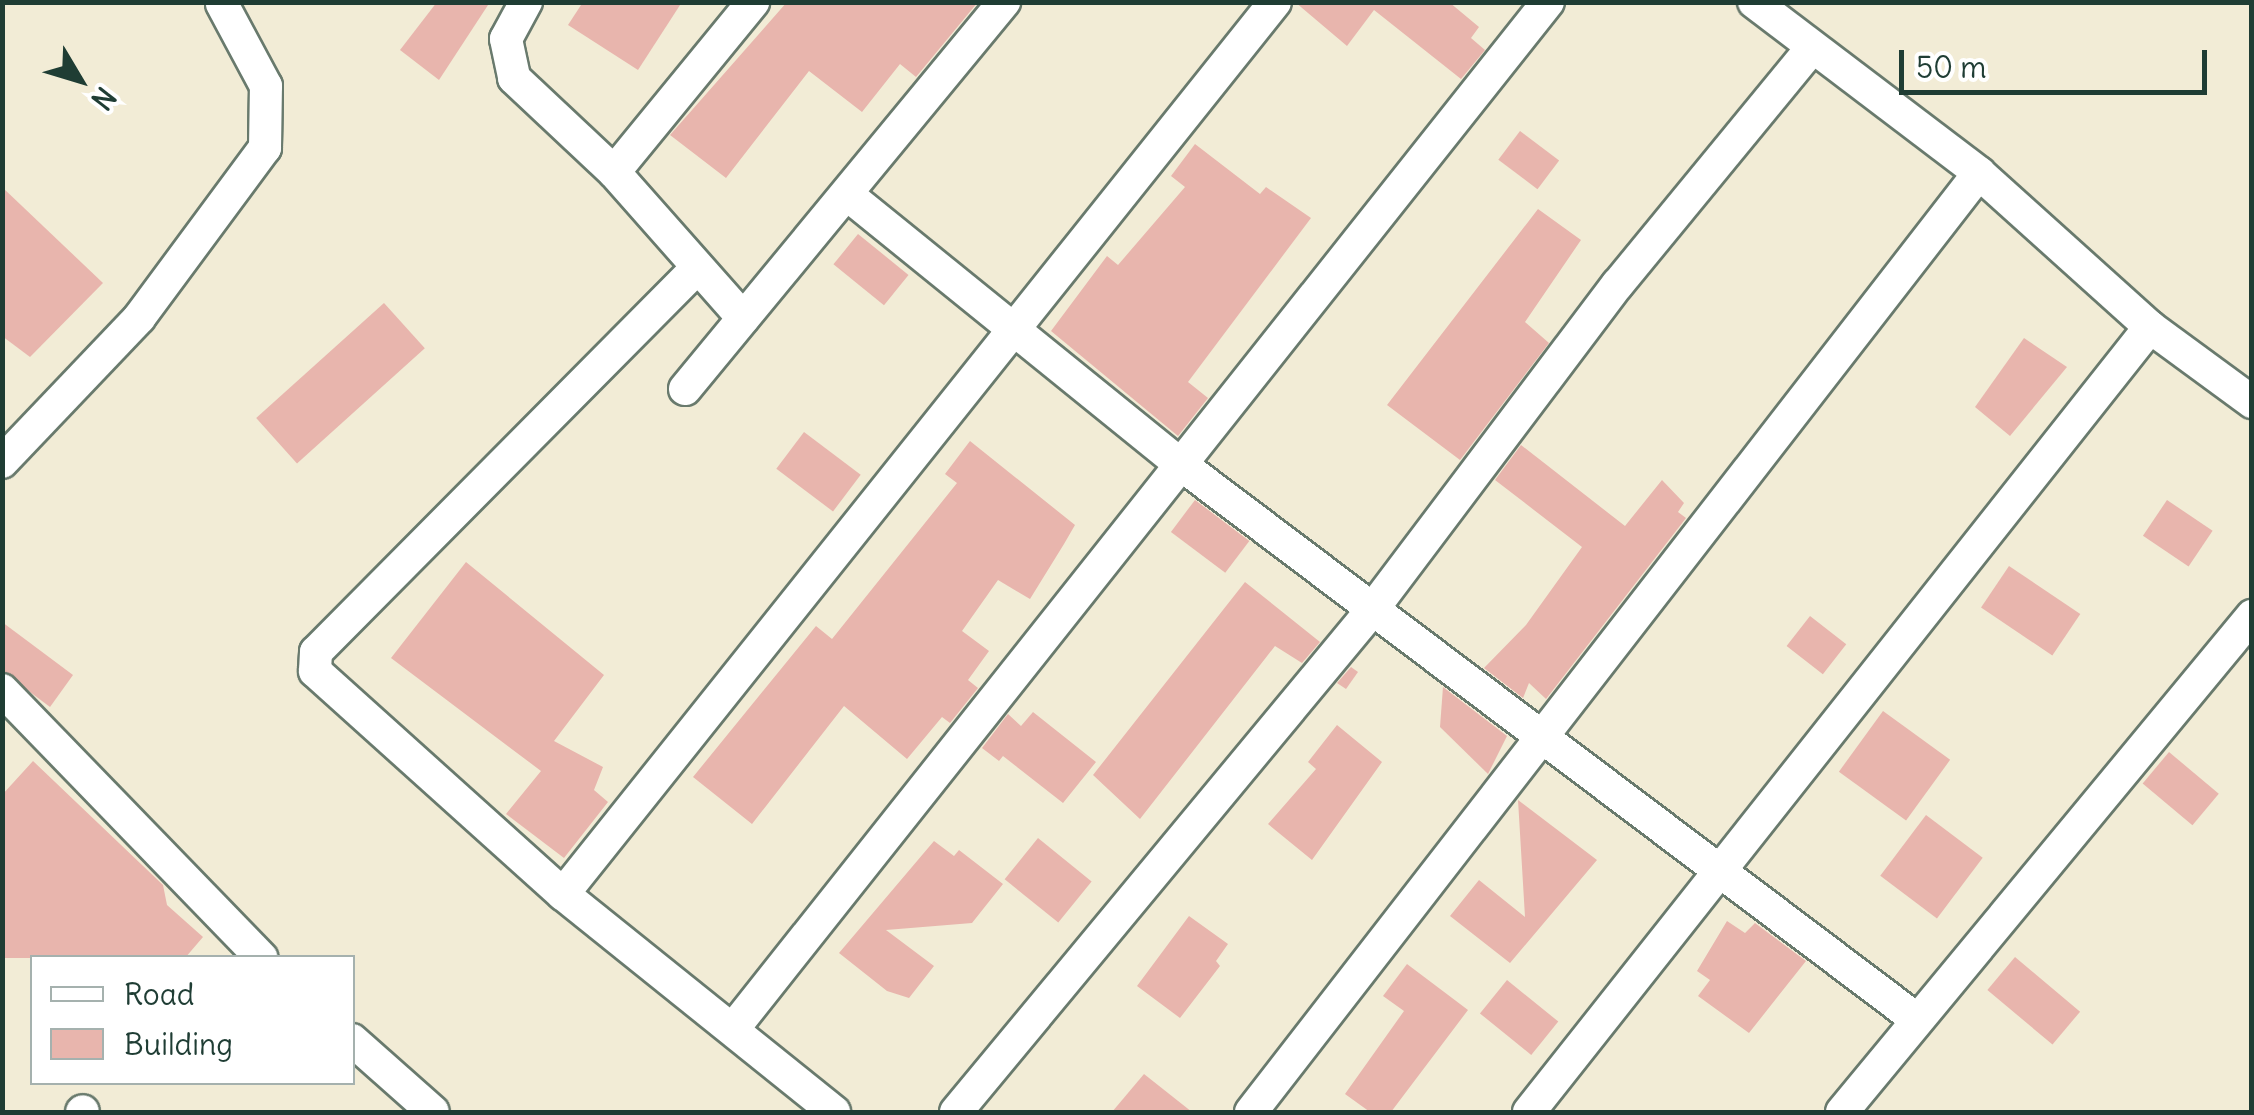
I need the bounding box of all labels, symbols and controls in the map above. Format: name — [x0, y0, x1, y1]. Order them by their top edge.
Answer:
north arrow — [30, 30, 130, 130]
scale bar — [1904, 30, 2212, 92]
text: 50 m — [1916, 48, 1986, 86]
text: N — [84, 80, 124, 117]
legend — [30, 955, 355, 1085]
text: Road — [124, 975, 194, 1013]
text: Building — [124, 1025, 233, 1063]

